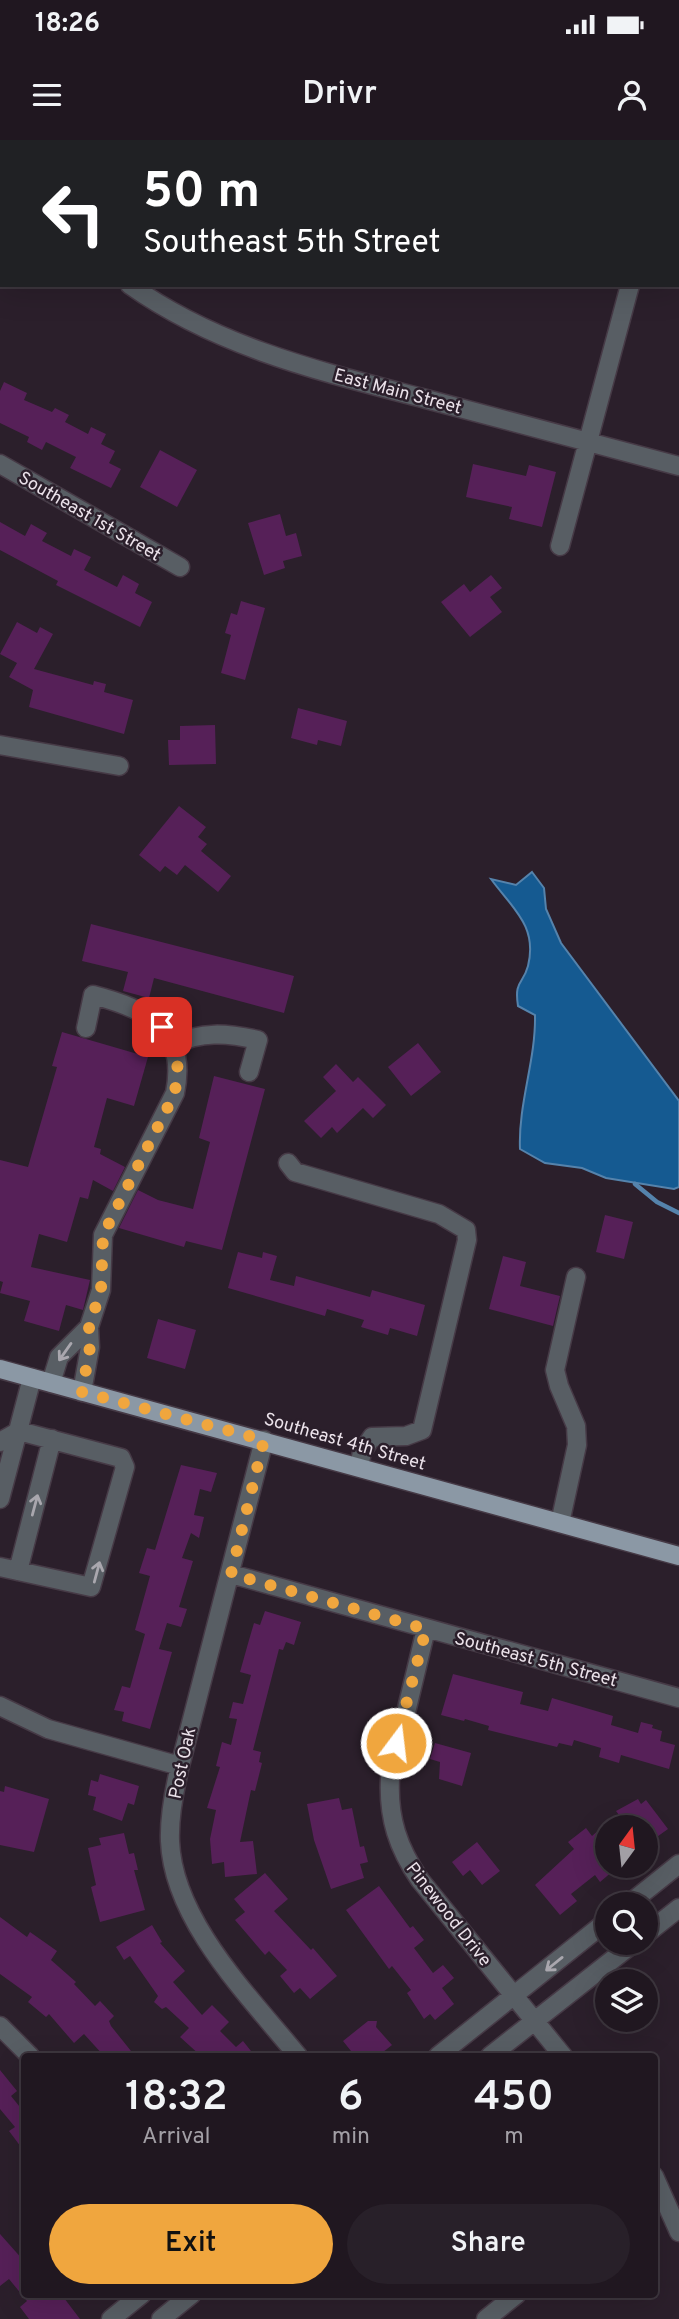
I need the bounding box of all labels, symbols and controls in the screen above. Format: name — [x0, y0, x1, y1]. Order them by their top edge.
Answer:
text: 18:26 — [35, 8, 100, 41]
text: Drivr — [302, 75, 377, 115]
icon: menu — [28, 76, 66, 114]
icon: person — [613, 76, 651, 114]
text: 50 m — [143, 163, 260, 225]
icon: left — [28, 168, 119, 259]
text: Southeast 5th Street — [143, 224, 441, 264]
street label: East Main Street — [331, 364, 464, 421]
street label: Southeast 1st Street — [14, 467, 165, 568]
pin — [132, 997, 192, 1057]
icon: arrive — [143, 1008, 181, 1046]
one-way arrow — [58, 1342, 72, 1361]
street label: Southeast 4th Street — [261, 1408, 428, 1477]
one-way arrow — [29, 1494, 42, 1517]
one-way arrow — [91, 1561, 104, 1583]
street label: Southeast 5th Street — [452, 1628, 619, 1693]
position arrow — [359, 1706, 433, 1780]
street label: Post Oak — [165, 1726, 202, 1801]
north arrow — [595, 1815, 658, 1878]
map controls — [595, 1815, 658, 2032]
street label: Pinewood Drive — [400, 1858, 496, 1972]
button: search — [595, 1892, 658, 1955]
one-way arrow — [545, 1956, 564, 1971]
button: layers — [595, 1969, 658, 2032]
text: 18:32 — [125, 2072, 228, 2125]
text: 6 — [338, 2072, 364, 2125]
text: 450 — [474, 2072, 554, 2125]
text: Arrival — [142, 2123, 211, 2152]
text: min — [332, 2123, 370, 2152]
text: m — [504, 2123, 524, 2152]
button: Exit — [49, 2204, 333, 2284]
button: Share — [347, 2204, 630, 2284]

